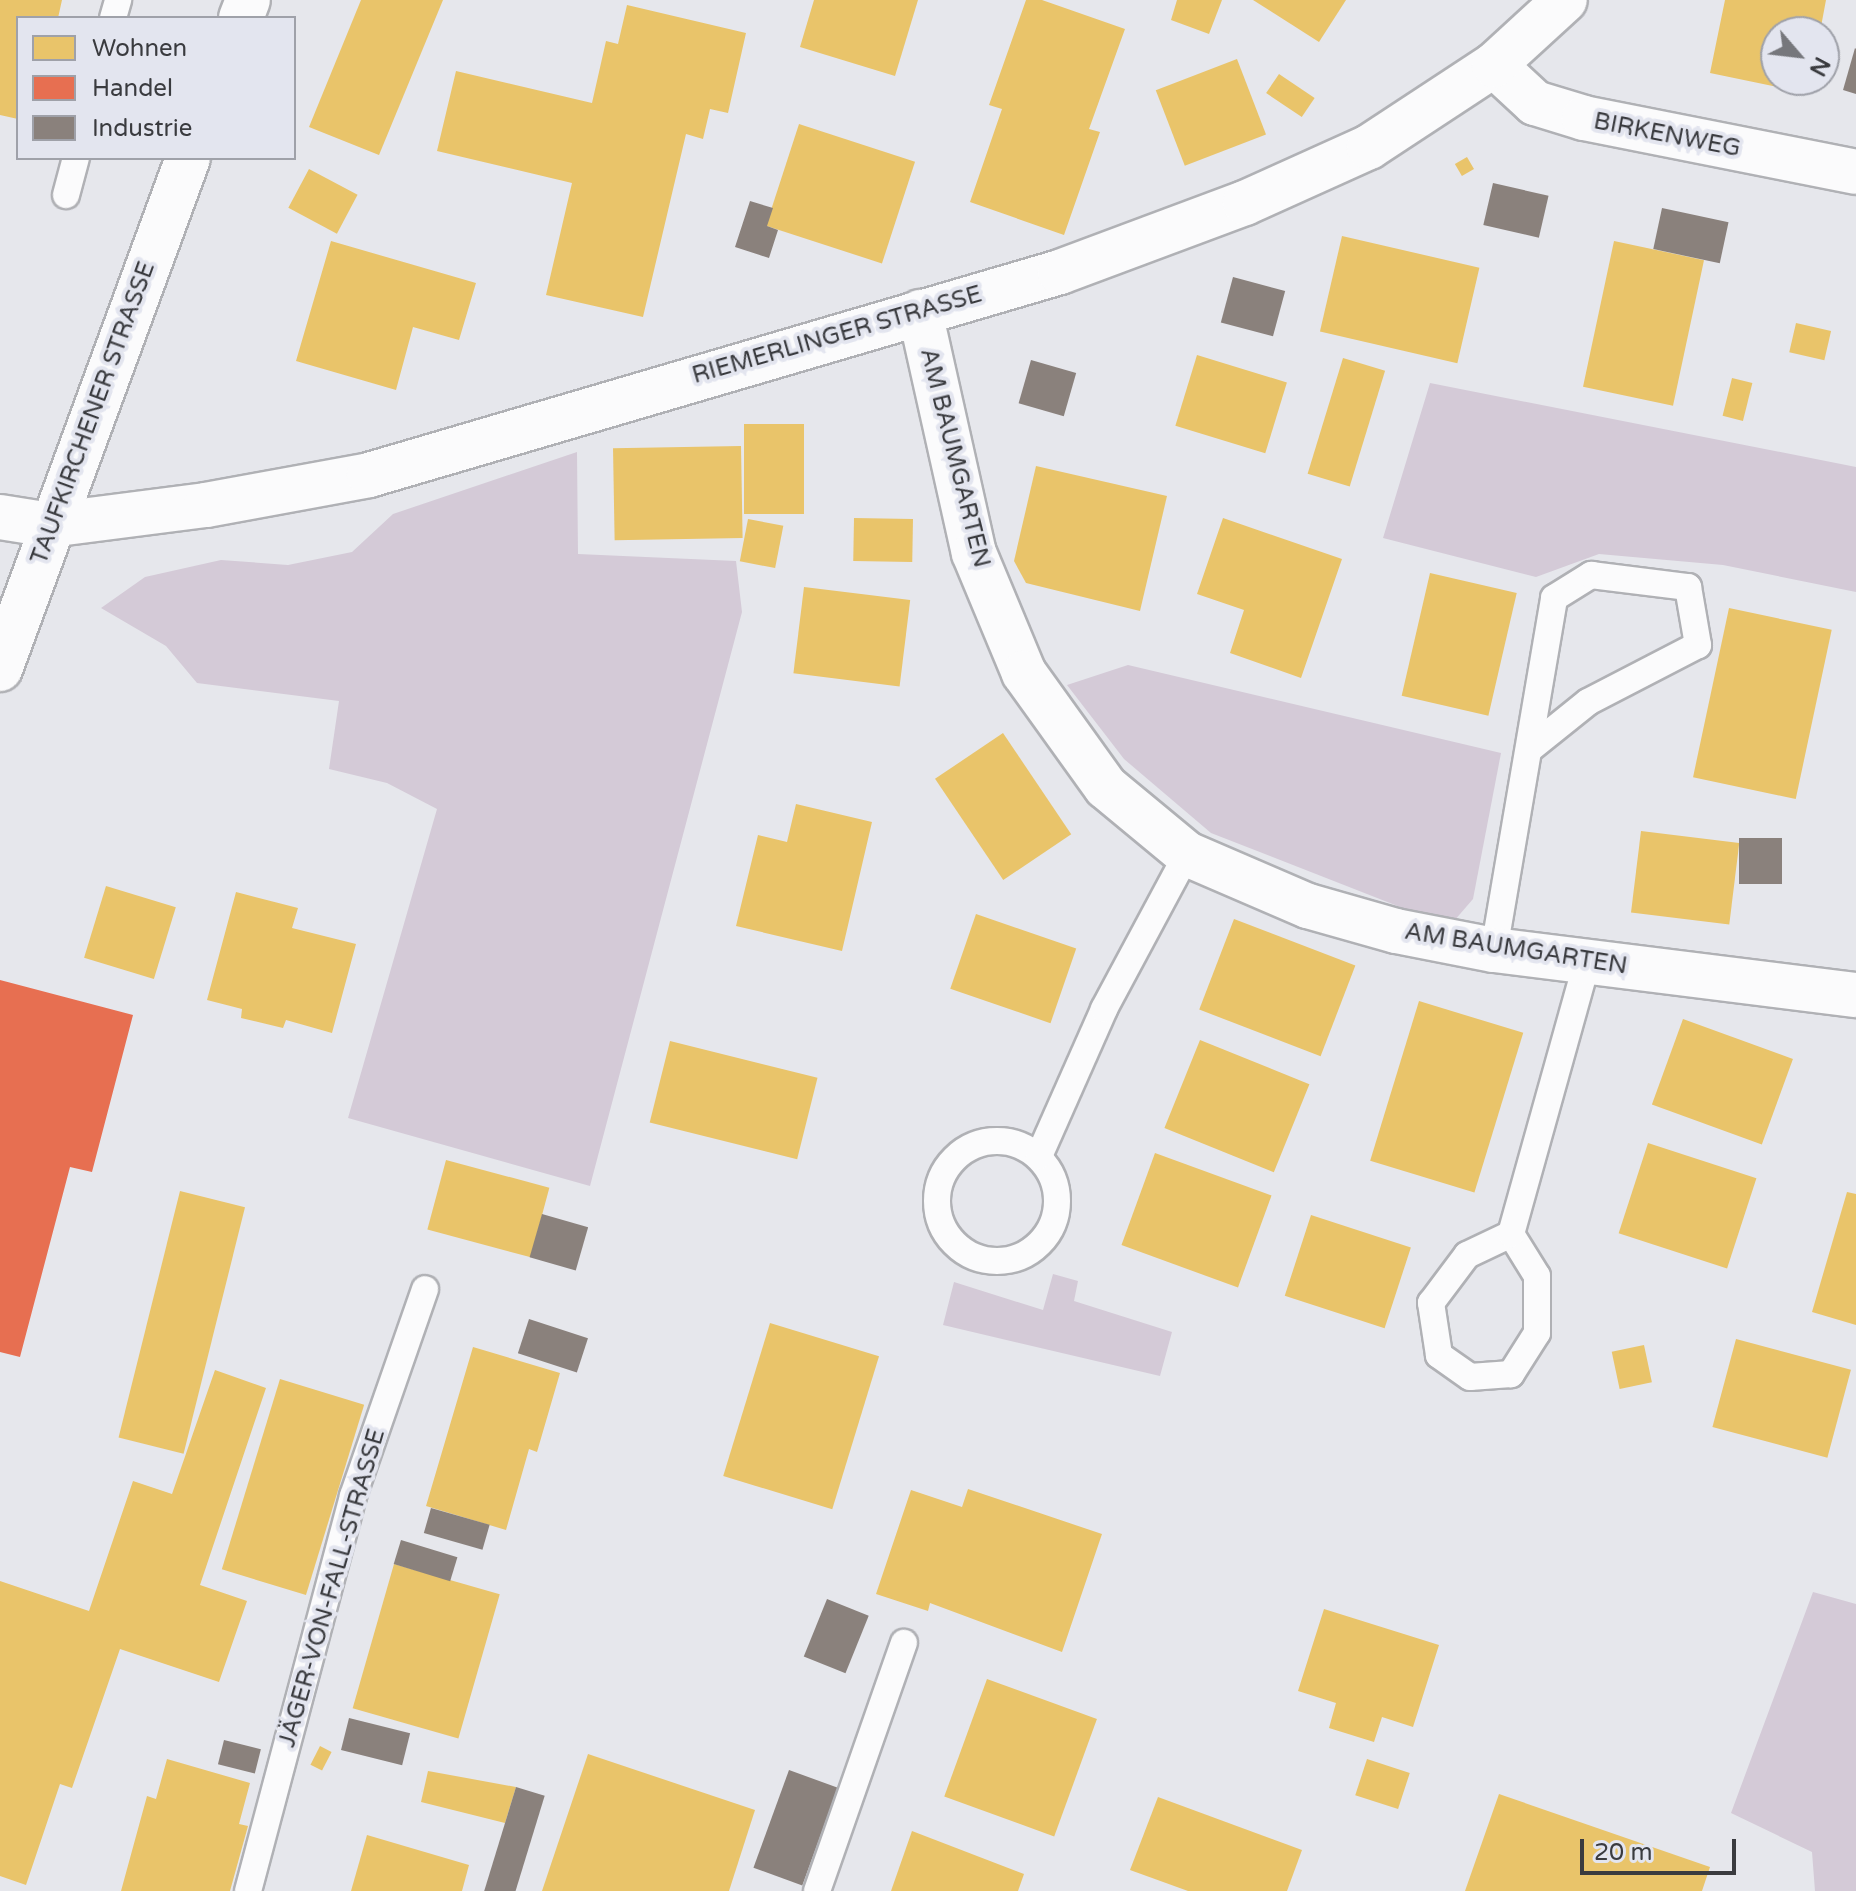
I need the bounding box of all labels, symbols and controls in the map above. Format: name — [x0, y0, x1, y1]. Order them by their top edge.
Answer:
legend — [16, 16, 296, 160]
north arrow — [1760, 16, 1840, 96]
text: Wohnen — [92, 34, 187, 63]
text: N — [1804, 52, 1835, 80]
text: Handel — [92, 74, 173, 103]
street label: BIRKENWEG — [1591, 107, 1743, 163]
text: Industrie — [92, 114, 192, 143]
street label: TAUFKIRCHENER STRASSE — [25, 258, 161, 568]
street label: RIEMERLINGER STRASSE — [689, 280, 985, 390]
street label: AM BAUMGARTEN — [914, 345, 996, 571]
street label: AM BAUMGARTEN — [1403, 917, 1629, 981]
street label: JÄGER-VON-FALL-STRASSE — [273, 1426, 391, 1750]
scale bar — [1584, 1823, 1740, 1873]
text: 20 m — [1594, 1838, 1652, 1867]

